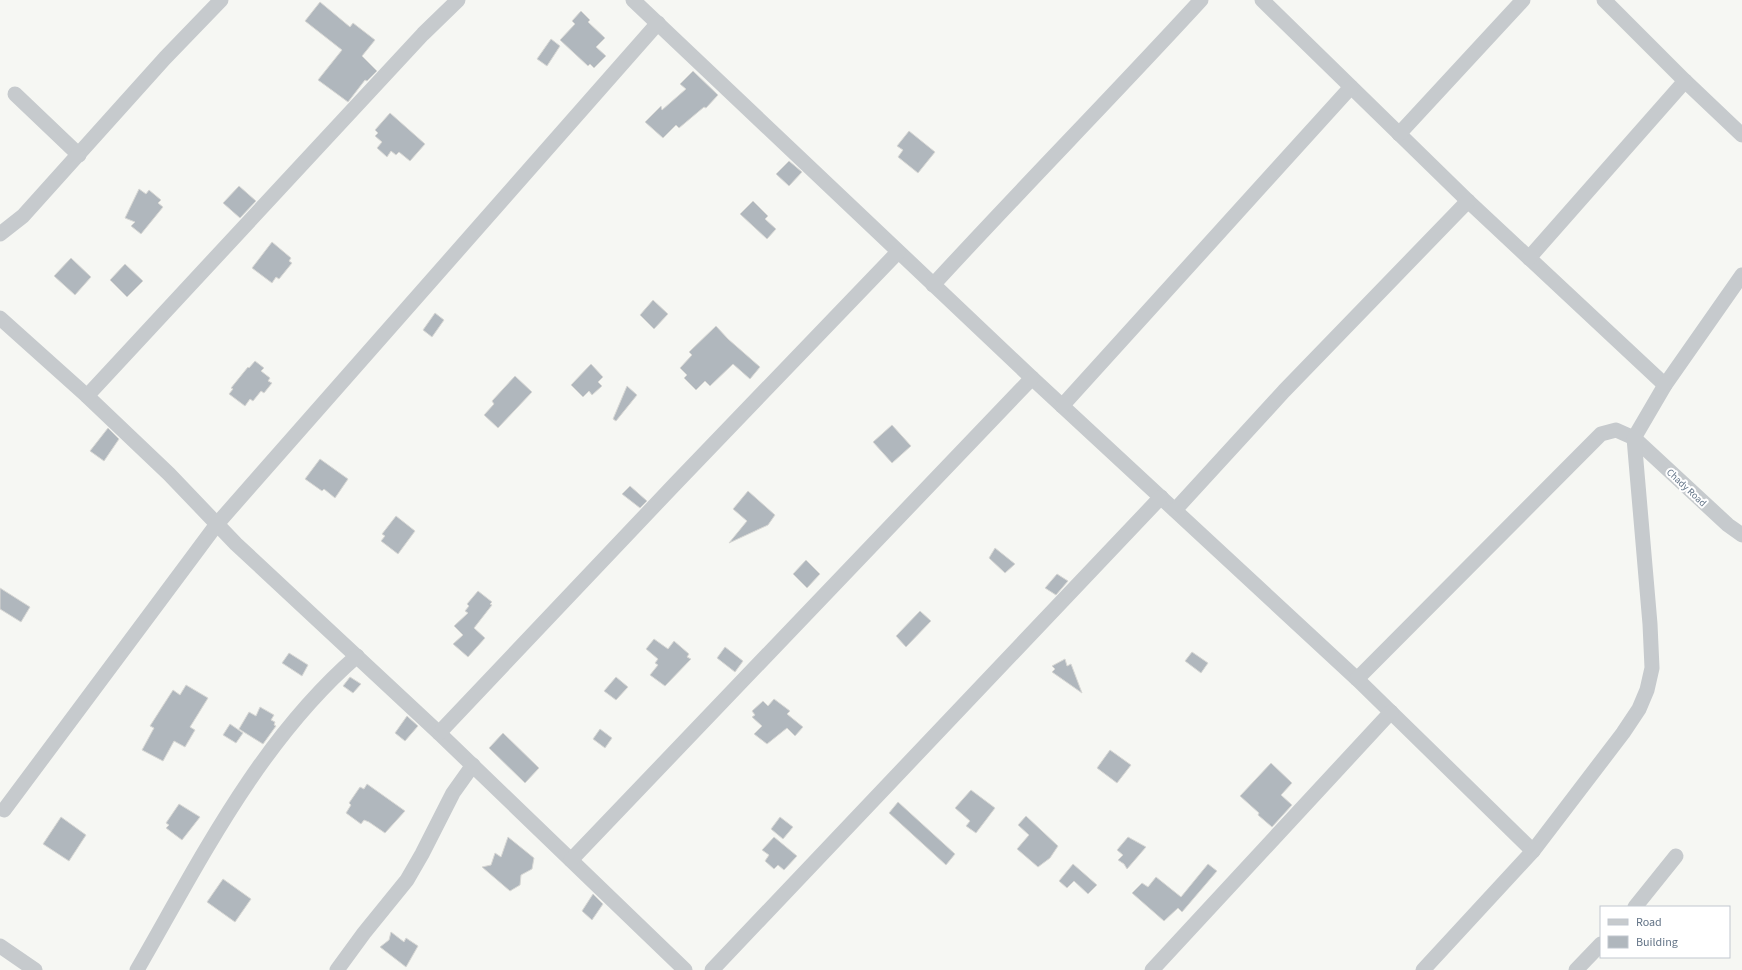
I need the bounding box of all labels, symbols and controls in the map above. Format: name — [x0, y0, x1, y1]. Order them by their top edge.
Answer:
street label: Chady Road — [1663, 466, 1709, 510]
legend — [1600, 906, 1730, 958]
text: Road — [1636, 914, 1662, 931]
text: Building — [1636, 934, 1678, 951]

